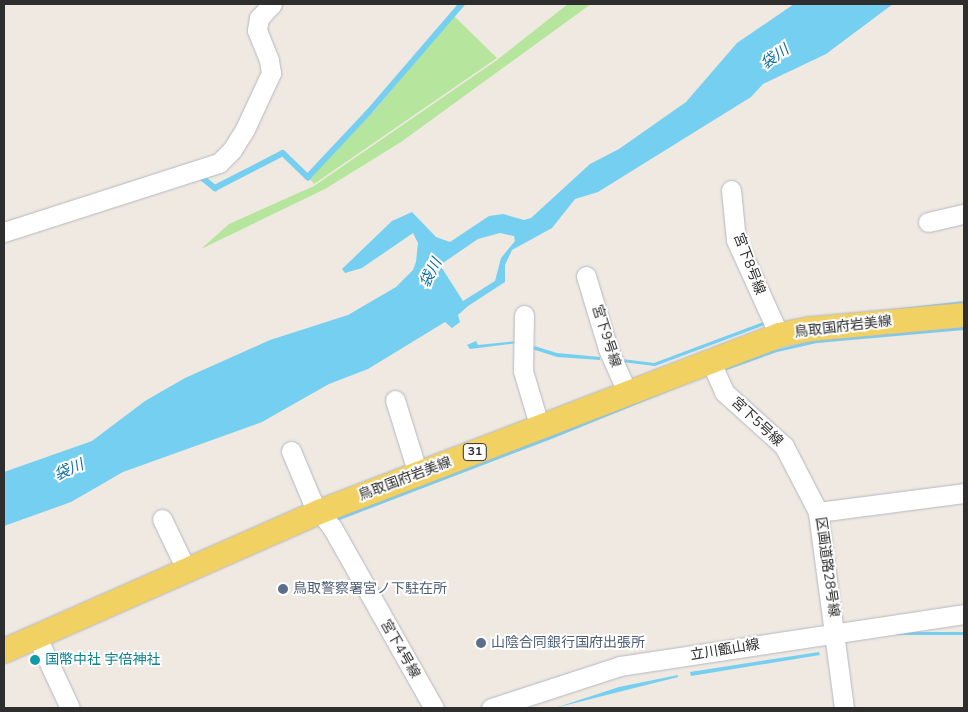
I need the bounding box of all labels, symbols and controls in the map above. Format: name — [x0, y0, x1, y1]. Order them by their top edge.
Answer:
water label: 袋川 — [758, 41, 792, 73]
street label: 宮下8号線 — [730, 231, 768, 297]
water label: 袋川 — [416, 256, 446, 290]
street label: 宮下9号線 — [588, 303, 624, 369]
street label: 鳥取国府岩美線 — [793, 313, 893, 341]
street label: 宮下5号線 — [728, 394, 786, 450]
road number: 31 — [462, 442, 488, 462]
street label: 鳥取国府岩美線 — [356, 454, 454, 504]
water label: 袋川 — [52, 456, 86, 484]
street label: 区画道路28号線 — [812, 516, 842, 618]
place label: 鳥取警察署宮ノ下駐在所 — [293, 581, 447, 597]
marker: 鳥取警察署宮ノ下駐在所 — [277, 583, 289, 595]
street label: 宮下4号線 — [377, 617, 423, 681]
place label: 山陰合同銀行国府出張所 — [491, 635, 645, 651]
street label: 立川甑山線 — [689, 636, 761, 664]
marker: 山陰合同銀行国府出張所 — [475, 637, 487, 649]
place label: 国幣中社 宇倍神社 — [45, 652, 161, 668]
marker: 国幣中社 宇倍神社 — [29, 654, 41, 666]

